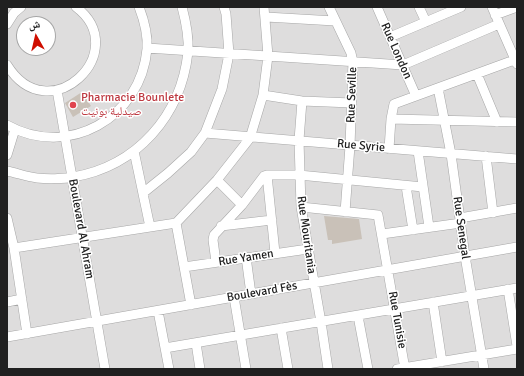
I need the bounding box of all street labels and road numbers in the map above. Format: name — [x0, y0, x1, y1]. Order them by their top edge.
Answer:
street label: Rue London — [377, 21, 415, 81]
street label: Rue Seville — [344, 67, 360, 123]
street label: Rue Syrie — [336, 137, 386, 155]
street label: Boulevard Al Ahram — [65, 178, 97, 280]
street label: Rue Mouritania — [293, 195, 319, 275]
street label: Rue Senegal — [449, 196, 473, 260]
street label: Rue Yamen — [217, 247, 275, 269]
street label: Boulevard Fès — [226, 279, 298, 305]
street label: Rue Tunisie — [385, 290, 409, 350]

